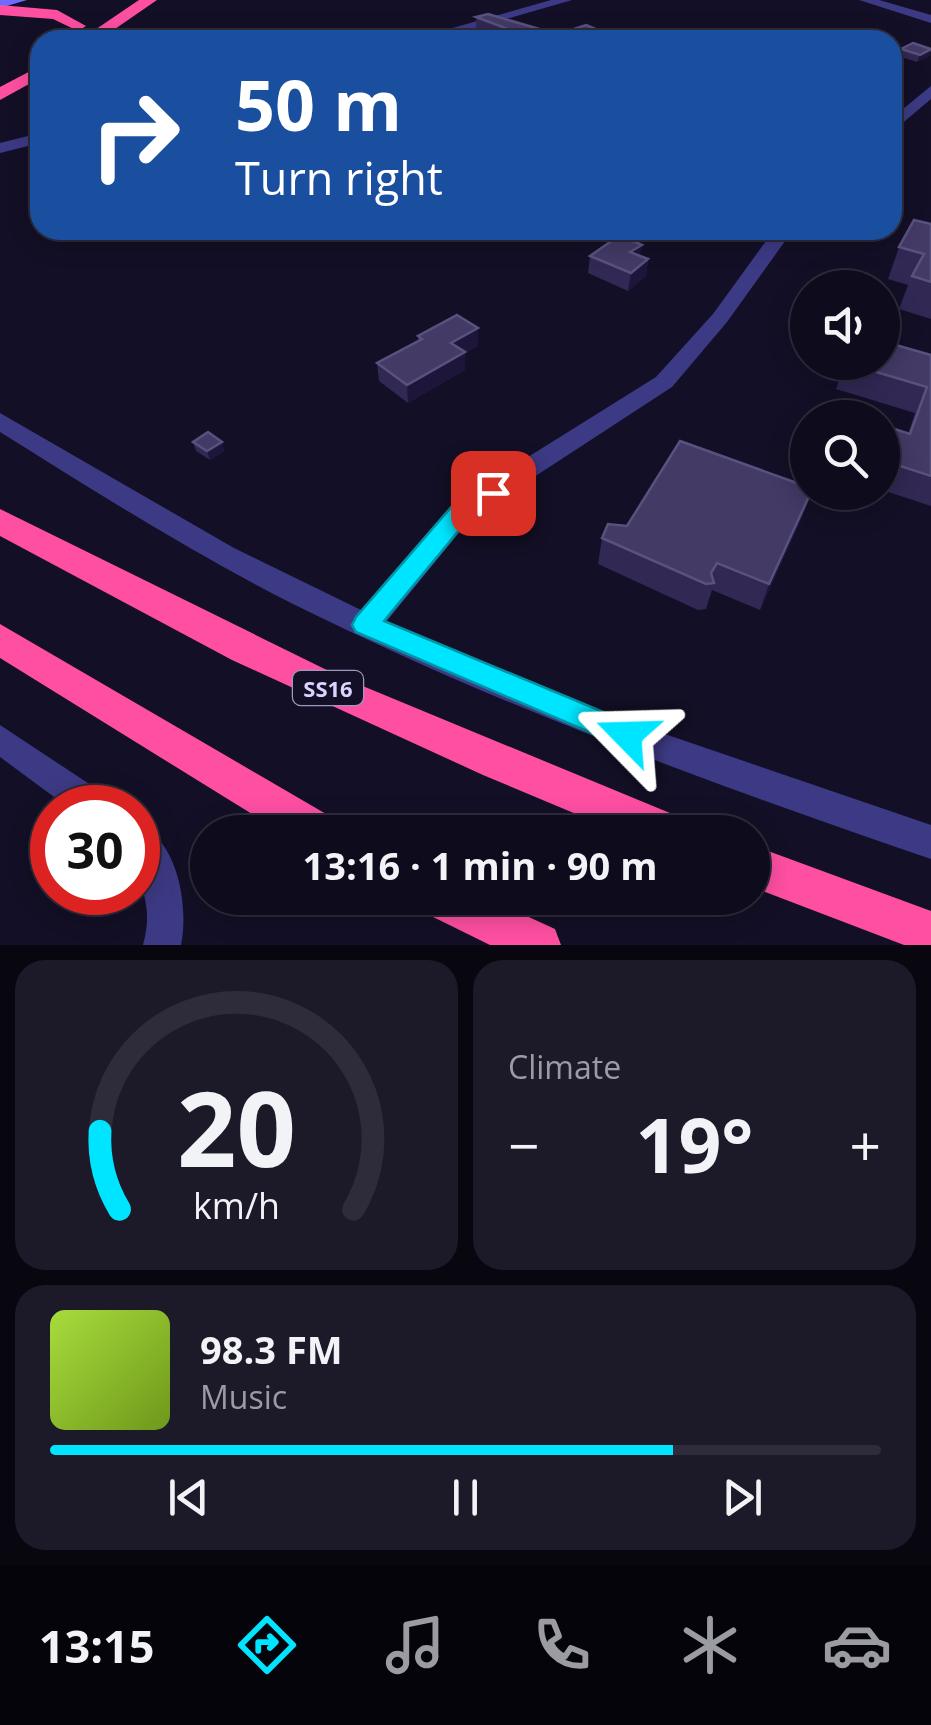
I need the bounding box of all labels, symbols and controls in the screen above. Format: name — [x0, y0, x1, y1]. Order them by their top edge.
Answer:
text: 50 m — [235, 56, 402, 152]
icon: right — [70, 70, 200, 200]
text: Turn right — [235, 147, 443, 208]
map controls — [790, 270, 900, 510]
button: sound — [790, 270, 900, 380]
button: search — [790, 400, 900, 510]
pin — [451, 451, 536, 536]
icon: arrive — [466, 466, 521, 521]
road number: SS16 — [293, 671, 363, 705]
position arrow — [575, 683, 679, 787]
speed limit sign: 30 — [30, 785, 160, 915]
text: 13:16 · 1 min · 90 m — [302, 839, 658, 891]
text: Climate — [508, 1045, 621, 1088]
text: 20 — [177, 1056, 296, 1197]
text: 19° — [636, 1093, 753, 1195]
text: − — [508, 1107, 539, 1182]
text: + — [850, 1107, 881, 1182]
text: km/h — [193, 1181, 280, 1229]
text: 98.3 FM — [200, 1323, 343, 1375]
text: Music — [200, 1375, 287, 1418]
icon: previous — [161, 1470, 216, 1525]
icon: pause — [438, 1470, 493, 1525]
icon: next — [715, 1470, 770, 1525]
icon: directions — [232, 1610, 302, 1680]
icon: music — [380, 1610, 450, 1680]
icon: phone — [527, 1610, 597, 1680]
icon: climate — [675, 1610, 745, 1680]
icon: car — [822, 1610, 892, 1680]
text: 13:15 — [39, 1615, 155, 1676]

